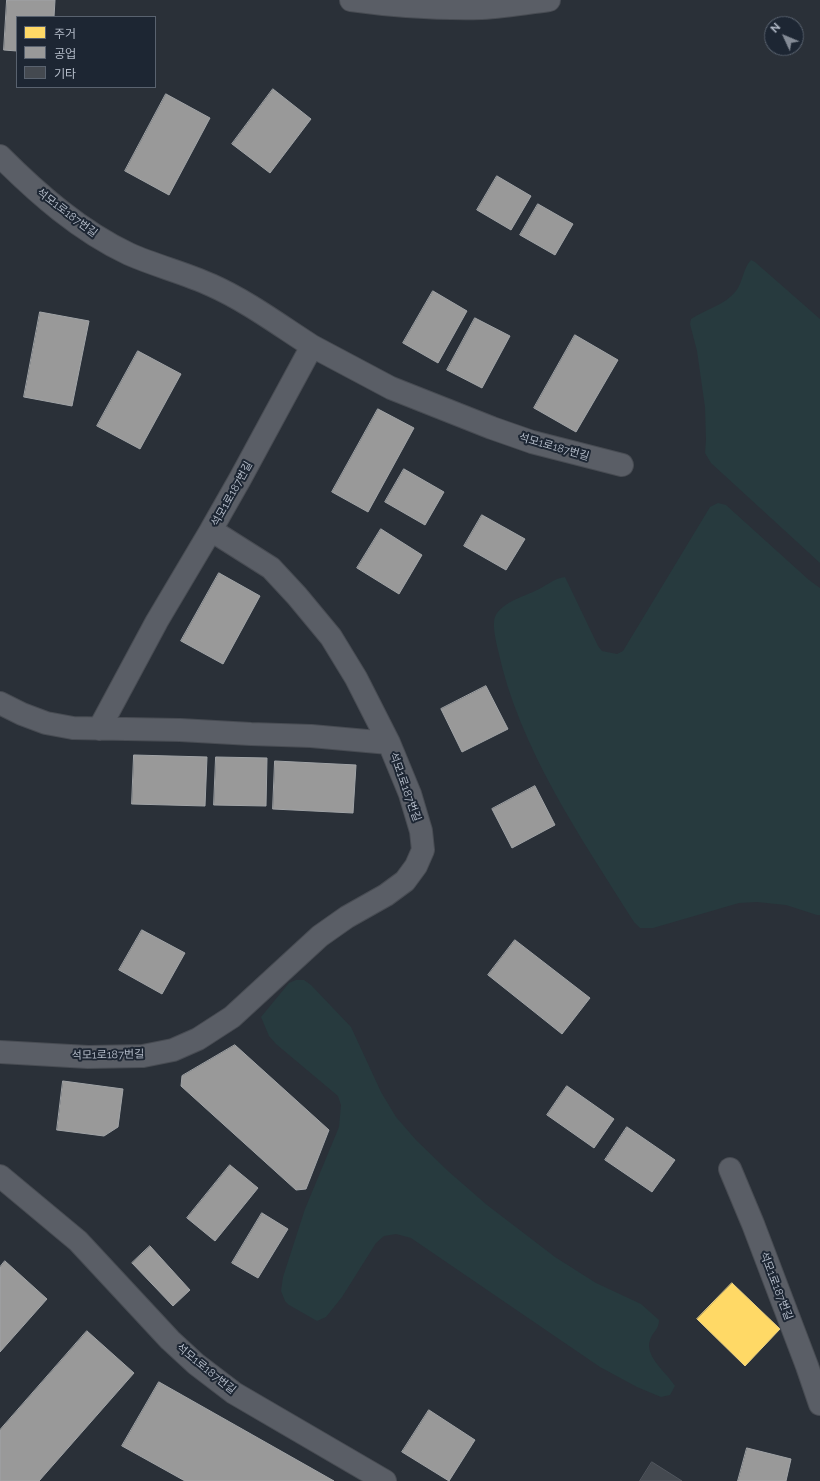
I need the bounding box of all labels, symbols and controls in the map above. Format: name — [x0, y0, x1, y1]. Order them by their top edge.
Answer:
legend — [16, 16, 156, 88]
north arrow — [764, 16, 804, 56]
text: N — [768, 20, 783, 36]
text: 주거 — [54, 27, 76, 41]
text: 공업 — [54, 47, 76, 61]
text: 기타 — [54, 67, 76, 81]
street label: 석모1로187번길 — [34, 186, 100, 240]
street label: 석모1로187번길 — [517, 431, 591, 463]
street label: 석모1로187번길 — [209, 459, 255, 529]
street label: 석모1로187번길 — [386, 751, 424, 823]
street label: 석모1로187번길 — [72, 1048, 144, 1062]
street label: 석모1로187번길 — [757, 1250, 795, 1322]
street label: 석모1로187번길 — [174, 1341, 238, 1397]

